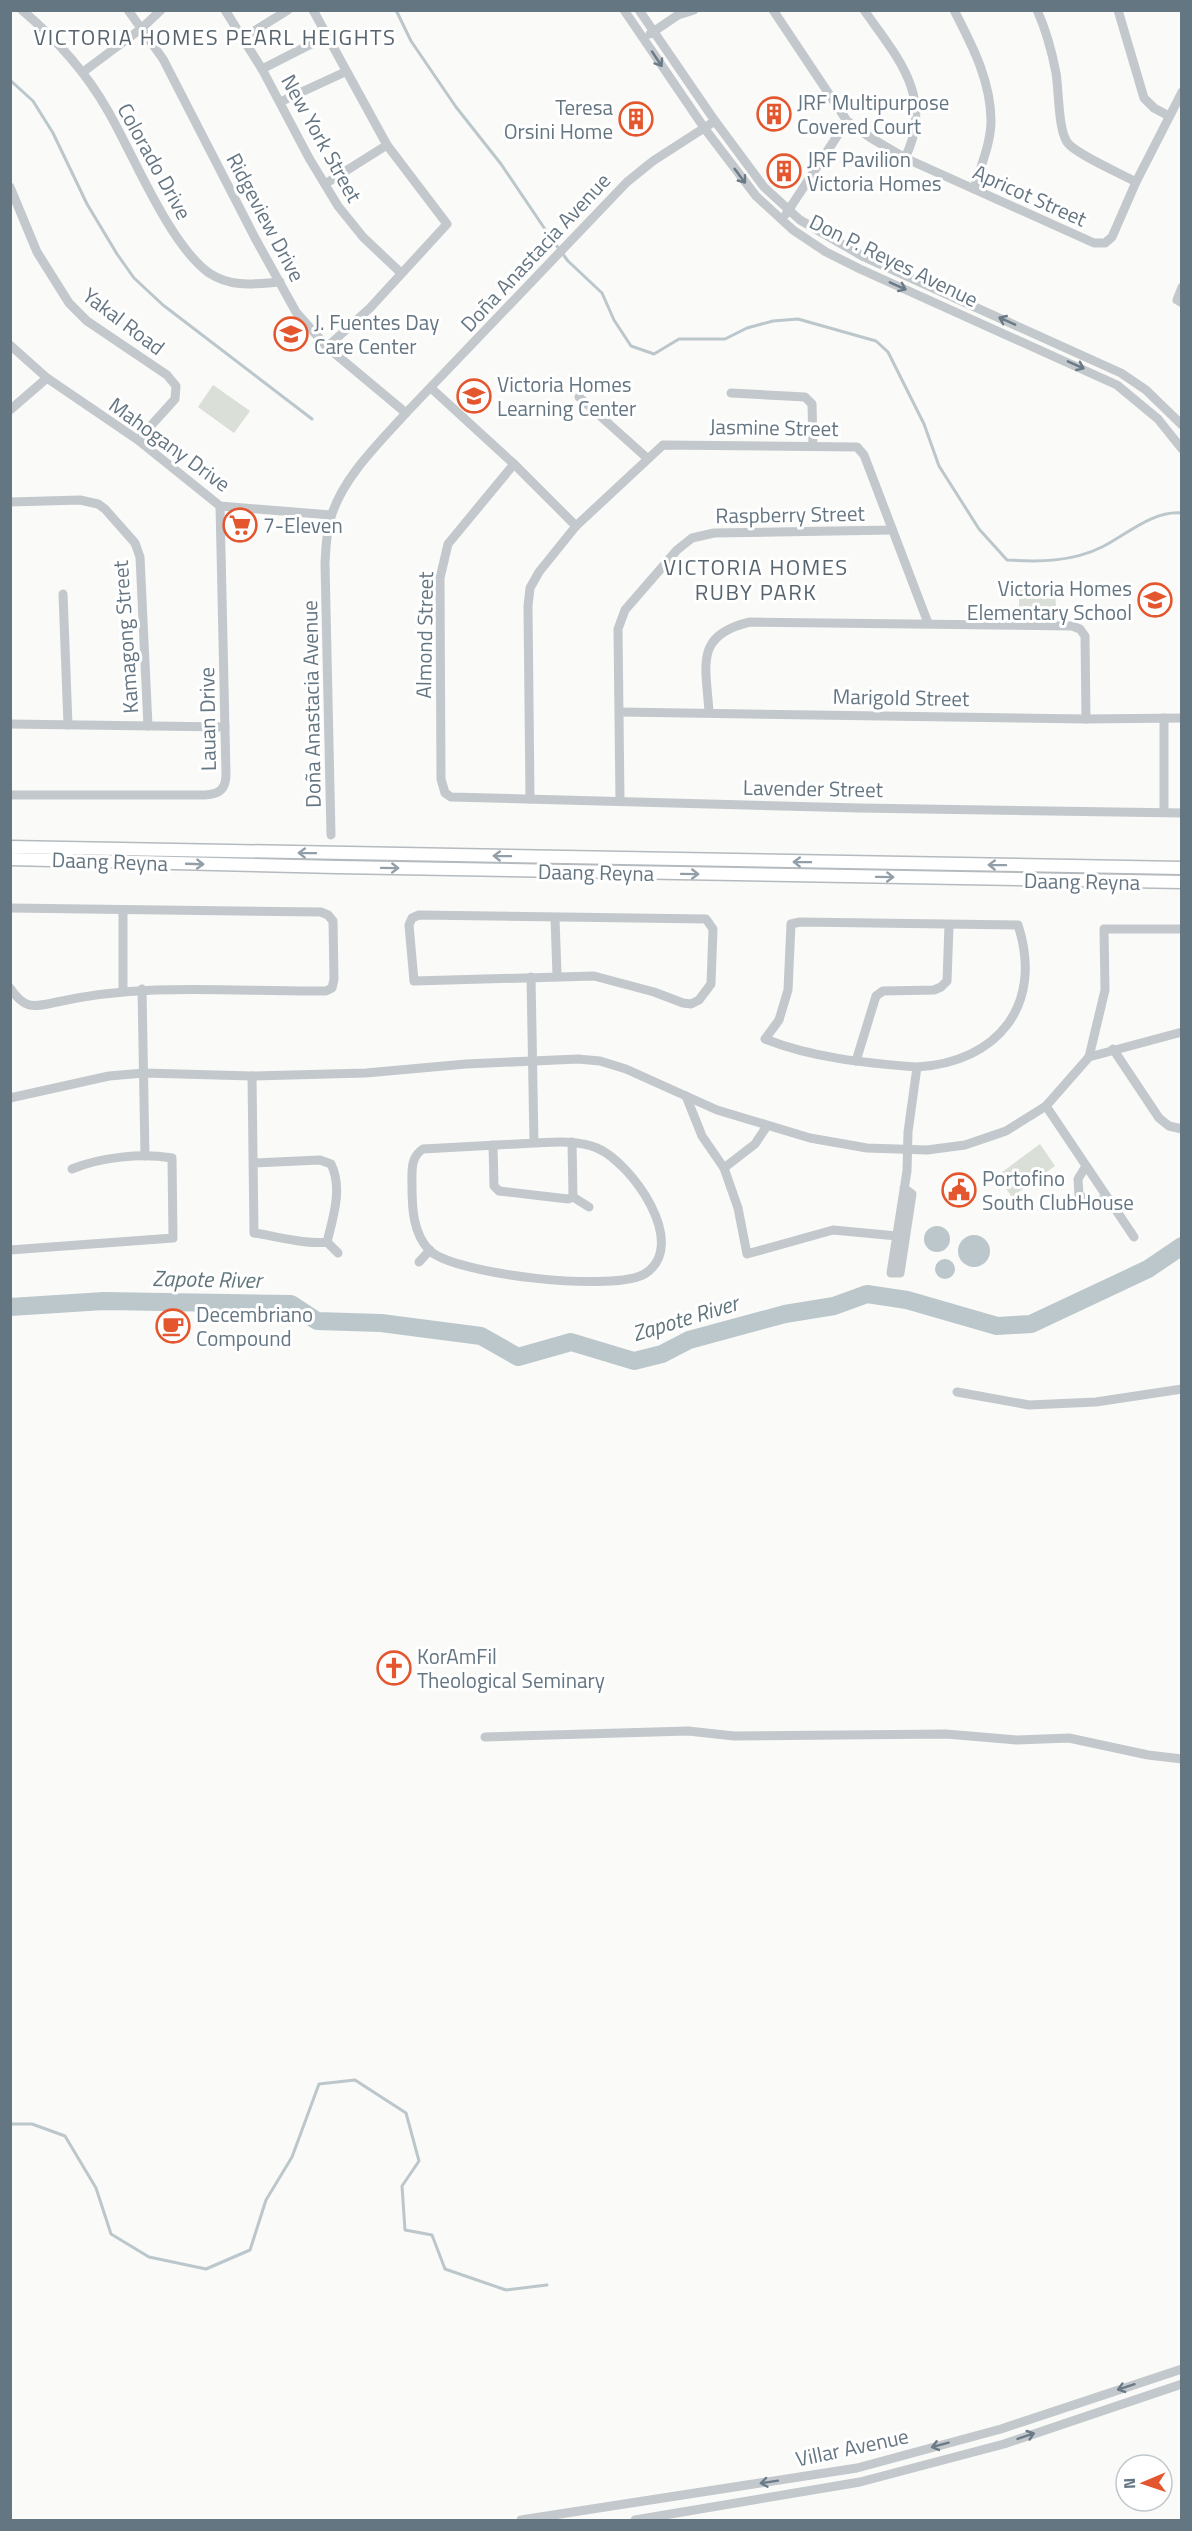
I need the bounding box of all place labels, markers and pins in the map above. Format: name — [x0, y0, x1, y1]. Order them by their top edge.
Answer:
place label: JRF Multipurpose Covered Court — [797, 86, 949, 142]
place label: Teresa Orsini Home — [504, 91, 613, 147]
building icon: JRF Multipurpose Covered Court — [756, 96, 792, 132]
building icon: Teresa Orsini Home — [618, 101, 654, 137]
place label: JRF Pavilion Victoria Homes — [807, 143, 942, 199]
building icon: JRF Pavilion Victoria Homes — [766, 153, 802, 189]
place label: J. Fuentes Day Care Center — [314, 306, 439, 362]
school or university icon: J. Fuentes Day Care Center — [273, 316, 309, 352]
place label: Victoria Homes Learning Center — [497, 368, 636, 424]
school or university icon: Victoria Homes Learning Center — [456, 378, 492, 414]
supermarket icon: 7-Eleven — [222, 507, 258, 543]
place label: 7-Eleven — [263, 509, 343, 541]
place label: Victoria Homes Elementary School — [967, 572, 1132, 628]
school or university icon: Victoria Homes Elementary School — [1137, 582, 1173, 618]
place label: Portofino South ClubHouse — [982, 1162, 1134, 1218]
public building icon: Portofino South ClubHouse — [941, 1172, 977, 1208]
place label: Decembriano Compound — [196, 1298, 313, 1354]
cafe icon: Decembriano Compound — [155, 1308, 191, 1344]
place label: KorAmFil Theological Seminary — [417, 1640, 605, 1696]
church icon: KorAmFil Theological Seminary — [376, 1650, 412, 1686]

